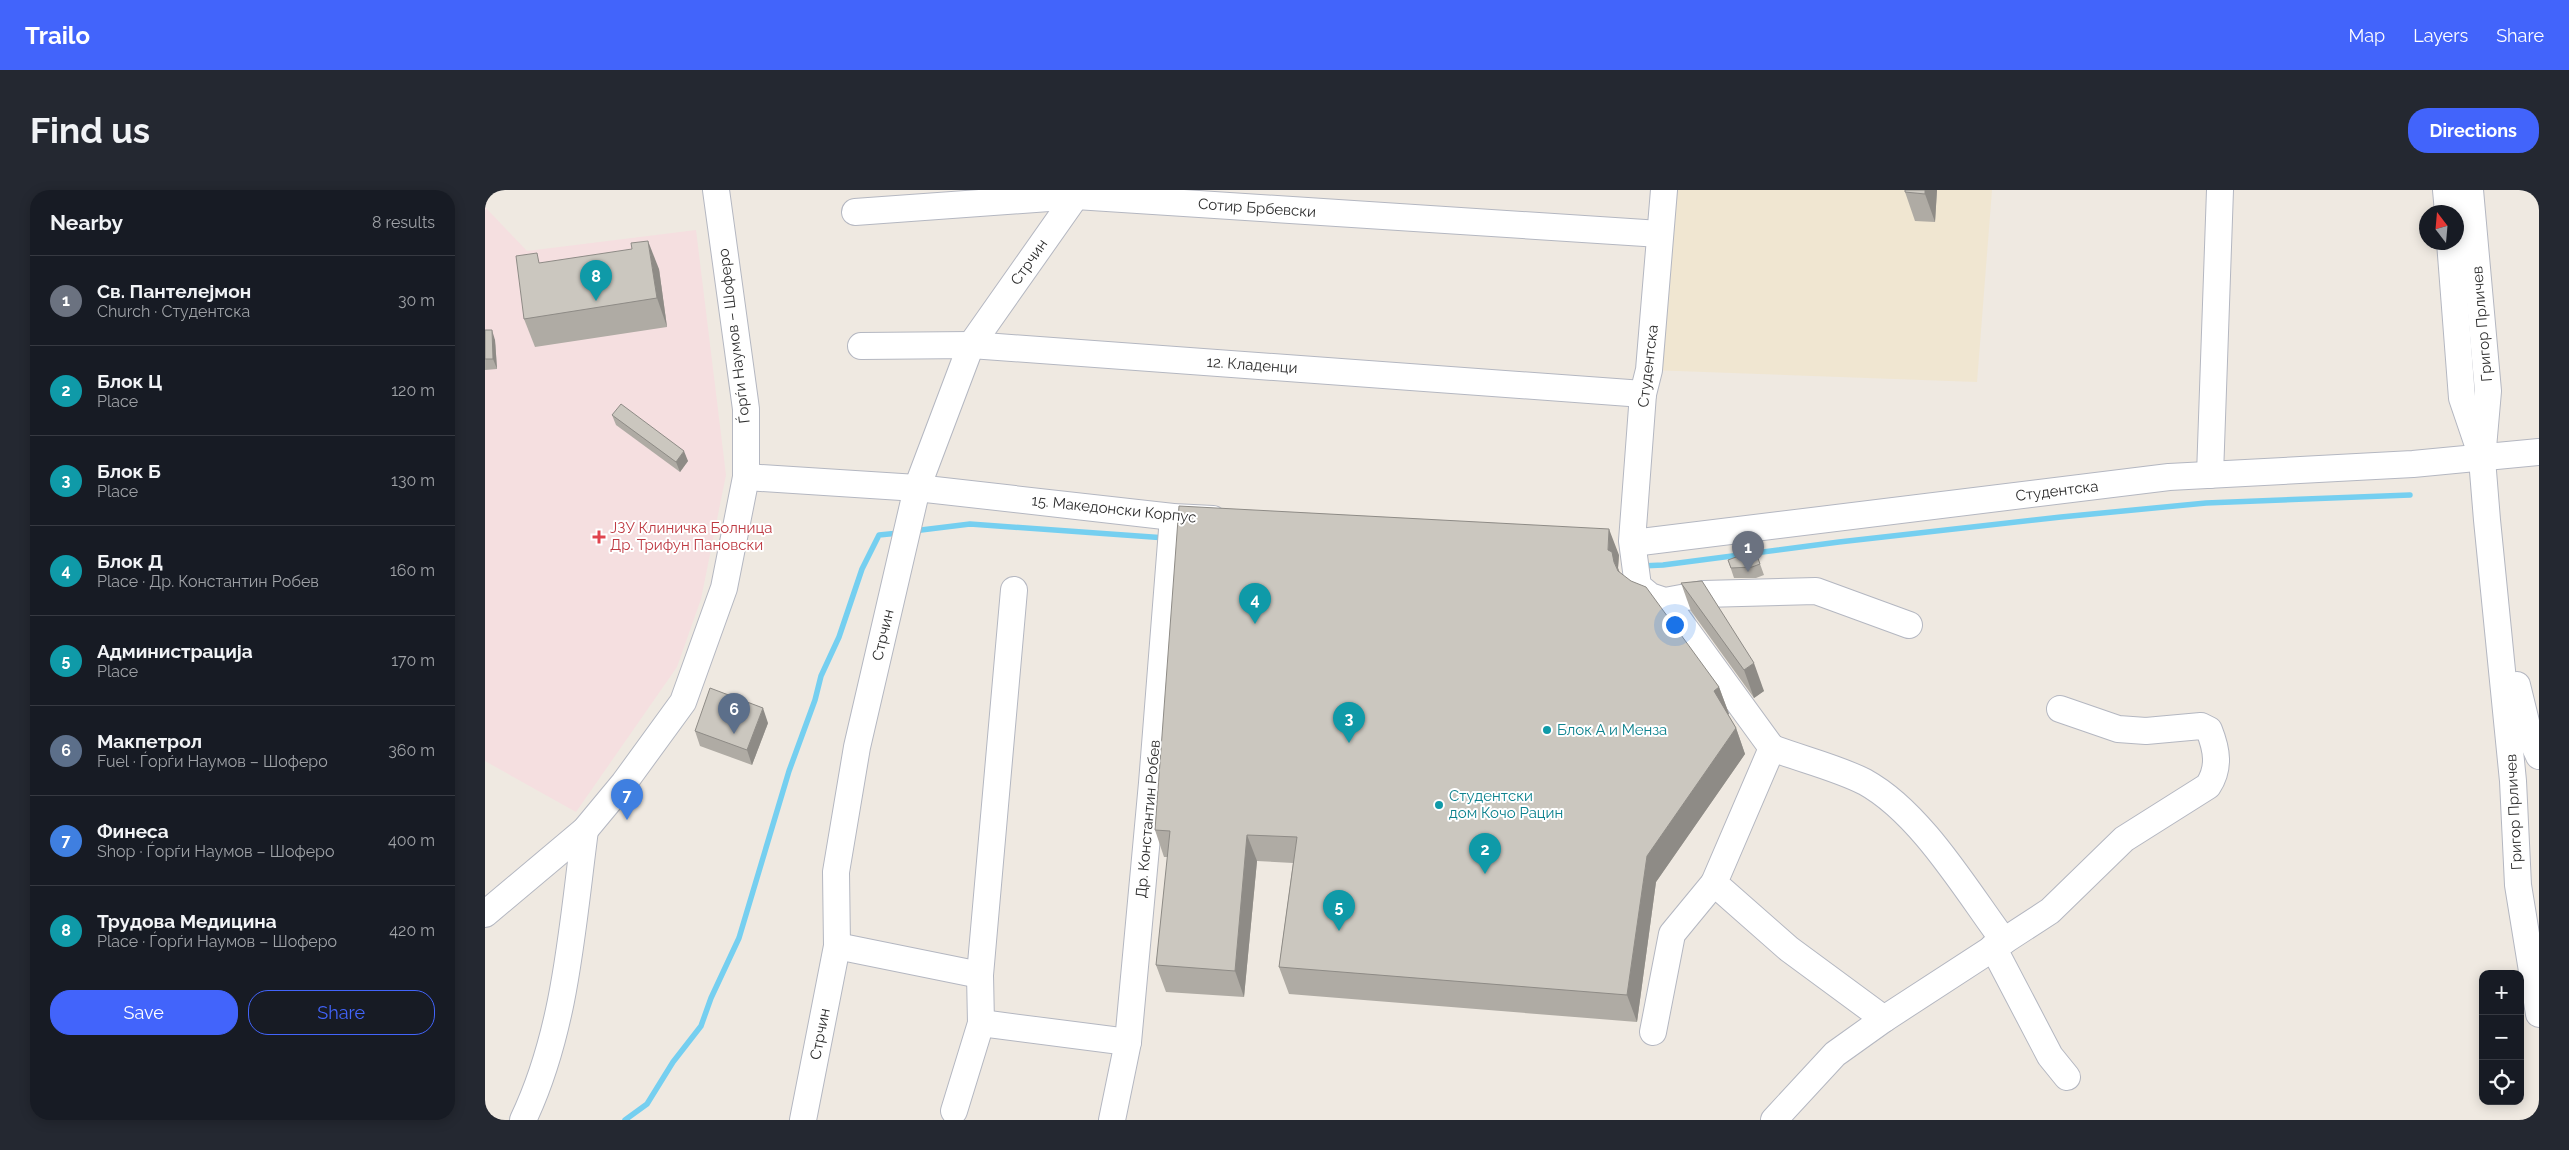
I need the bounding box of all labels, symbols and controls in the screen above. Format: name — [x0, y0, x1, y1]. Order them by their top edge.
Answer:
text: Trailo — [25, 21, 90, 50]
text: Map — [2349, 25, 2385, 46]
text: Layers — [2413, 25, 2468, 46]
text: Share — [2496, 25, 2544, 46]
button: Directions — [2408, 108, 2539, 153]
text: Find us — [30, 110, 150, 151]
street label: Сотир Брбевски — [1197, 195, 1317, 221]
north arrow — [2419, 205, 2464, 250]
text: Nearby — [50, 210, 123, 235]
text: 8 results — [372, 213, 435, 232]
street label: Стрчин — [1007, 235, 1051, 289]
street label: Ѓорѓи Наумов – Шоферо — [714, 247, 754, 424]
pin: 8 — [580, 260, 612, 301]
street label: Григор Прличев — [2468, 265, 2496, 383]
text: Св. Пантелејмон — [97, 280, 251, 302]
text: 1 — [62, 291, 70, 310]
text: 30 m — [398, 291, 435, 310]
text: Church · Студентска — [97, 302, 250, 321]
street label: Студентска — [1634, 324, 1662, 408]
street label: 12. Кладенци — [1206, 353, 1298, 377]
text: Блок Ц — [97, 370, 162, 392]
text: 2 — [61, 381, 71, 400]
text: 120 m — [391, 381, 435, 400]
text: Place — [97, 392, 138, 411]
text: Блок Б — [97, 460, 161, 482]
text: 3 — [62, 471, 70, 490]
text: 130 m — [391, 471, 435, 490]
street label: Студентска — [2015, 477, 2099, 505]
text: Place — [97, 482, 138, 501]
street label: 15. Македонски Корпус — [1031, 491, 1197, 527]
place label: ЈЗУ Клиничка Болница Др. Трифун Пановски — [610, 519, 772, 554]
marker: ЈЗУ Клиничка Болница Др. Трифун Пановски — [592, 530, 606, 544]
pin: 1 — [1732, 531, 1764, 572]
text: Блок Д — [97, 550, 163, 572]
text: 4 — [61, 561, 71, 580]
text: 160 m — [390, 561, 435, 580]
text: Place · Др. Константин Робев — [97, 572, 319, 591]
pin: 4 — [1239, 583, 1271, 624]
street label: Стрчин — [868, 608, 898, 662]
your location — [1662, 612, 1688, 638]
text: Администрација — [97, 640, 253, 662]
text: 5 — [62, 651, 70, 670]
text: 170 m — [391, 651, 435, 670]
text: Place — [97, 662, 138, 681]
pin: 6 — [718, 693, 750, 734]
pin: 3 — [1333, 702, 1365, 743]
place label: Блок А и Менза — [1557, 721, 1667, 739]
marker: Блок А и Менза — [1541, 724, 1553, 736]
text: Макпетрол — [97, 730, 202, 752]
street label: Др. Константин Робев — [1132, 739, 1164, 899]
text: 6 — [61, 741, 71, 760]
text: 360 m — [388, 741, 435, 760]
text: Fuel · Ѓорѓи Наумов – Шоферо — [97, 752, 328, 771]
street label: Григор Прличев — [2502, 754, 2526, 870]
pin: 7 — [611, 779, 643, 820]
place label: Студентски дом Кочо Рацин — [1449, 787, 1563, 822]
marker: Студентски дом Кочо Рацин — [1433, 799, 1445, 811]
text: Финеса — [97, 820, 169, 842]
text: 7 — [62, 831, 70, 850]
text: 400 m — [388, 831, 435, 850]
pin: 2 — [1469, 833, 1501, 874]
text: Shop · Ѓорѓи Наумов – Шоферо — [97, 842, 334, 861]
pin: 5 — [1323, 890, 1355, 931]
text: Трудова Медицина — [97, 910, 277, 932]
text: 8 — [61, 921, 71, 940]
text: 420 m — [389, 921, 435, 940]
text: Place · Ѓорѓи Наумов – Шоферо — [97, 932, 337, 951]
map controls — [2479, 970, 2524, 1105]
button: + — [2479, 970, 2524, 1015]
button: Save — [50, 990, 238, 1035]
button: Share — [248, 990, 435, 1035]
street label: Стрчин — [806, 1007, 834, 1061]
button: − — [2479, 1015, 2524, 1060]
button: locate — [2479, 1060, 2524, 1105]

